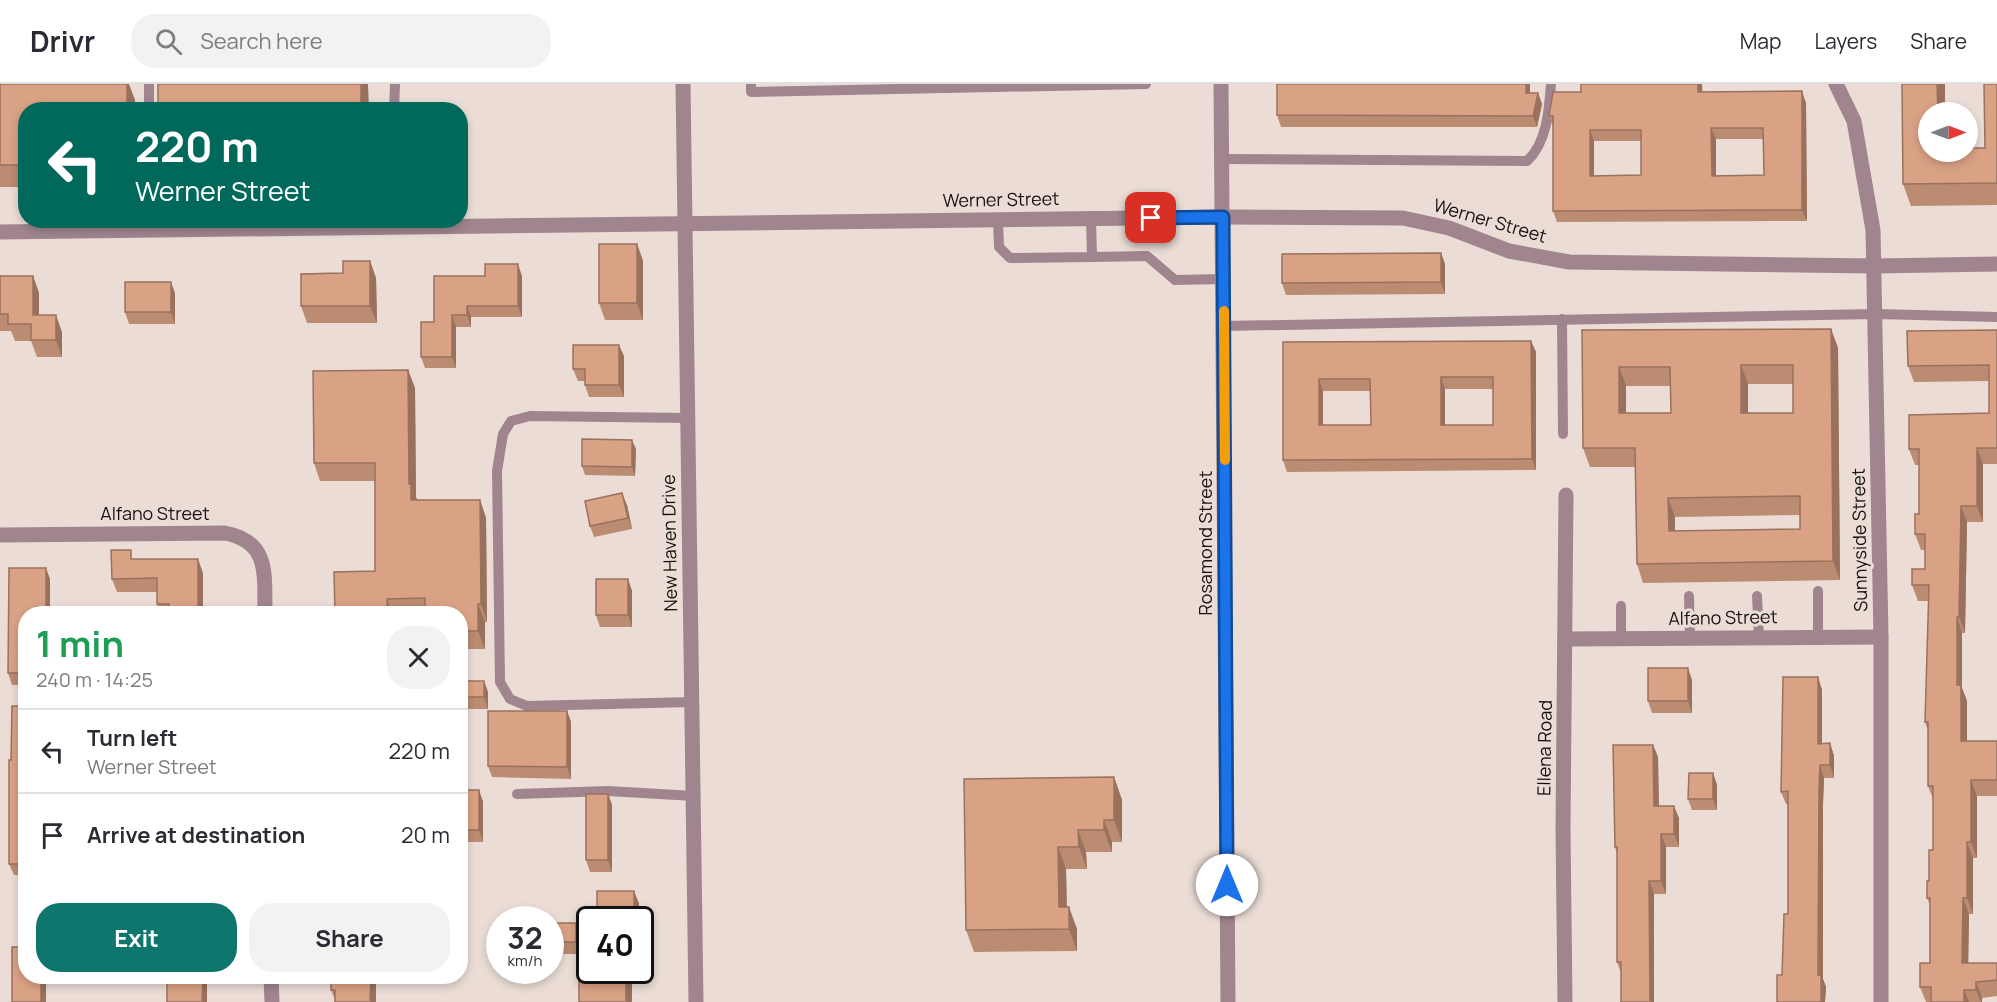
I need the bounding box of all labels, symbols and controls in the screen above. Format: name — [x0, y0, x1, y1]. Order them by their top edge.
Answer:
search box — [131, 14, 551, 68]
text: Drivr — [30, 22, 95, 60]
icon: search — [152, 25, 185, 58]
text: Search here — [200, 26, 323, 56]
text: Map — [1740, 27, 1781, 55]
text: Layers — [1814, 27, 1877, 55]
text: Share — [1910, 27, 1967, 55]
north arrow — [1918, 102, 1978, 162]
map controls — [1918, 102, 1978, 162]
text: 220 m — [135, 117, 259, 175]
icon: left — [36, 126, 114, 204]
text: Werner Street — [135, 172, 310, 209]
street label: Werner Street — [942, 186, 1060, 212]
pin — [1125, 192, 1176, 243]
street label: Werner Street — [1431, 192, 1550, 248]
icon: arrive — [1134, 201, 1167, 234]
street label: Sunnyside Street — [1846, 468, 1872, 612]
street label: Rosamond Street — [1193, 471, 1217, 615]
street label: New Haven Drive — [656, 474, 682, 612]
street label: Alfano Street — [100, 501, 210, 525]
street label: Alfano Street — [1668, 604, 1778, 630]
text: 1 min — [36, 619, 124, 668]
button: close — [387, 626, 450, 689]
text: 240 m · 14:25 — [36, 666, 153, 693]
street label: Ellena Road — [1531, 700, 1557, 796]
text: Turn left — [87, 723, 177, 753]
icon: left — [36, 735, 69, 768]
text: 220 m — [388, 736, 450, 766]
text: Werner Street — [87, 753, 217, 780]
icon: arrive — [36, 819, 69, 852]
text: Arrive at destination — [87, 820, 305, 850]
text: 20 m — [401, 820, 450, 850]
position arrow — [1195, 853, 1259, 917]
button: Exit — [36, 903, 237, 972]
button: Share — [249, 903, 450, 972]
speed limit sign: 40 — [576, 906, 654, 984]
text: 32 — [507, 917, 543, 958]
text: km/h — [508, 950, 542, 971]

